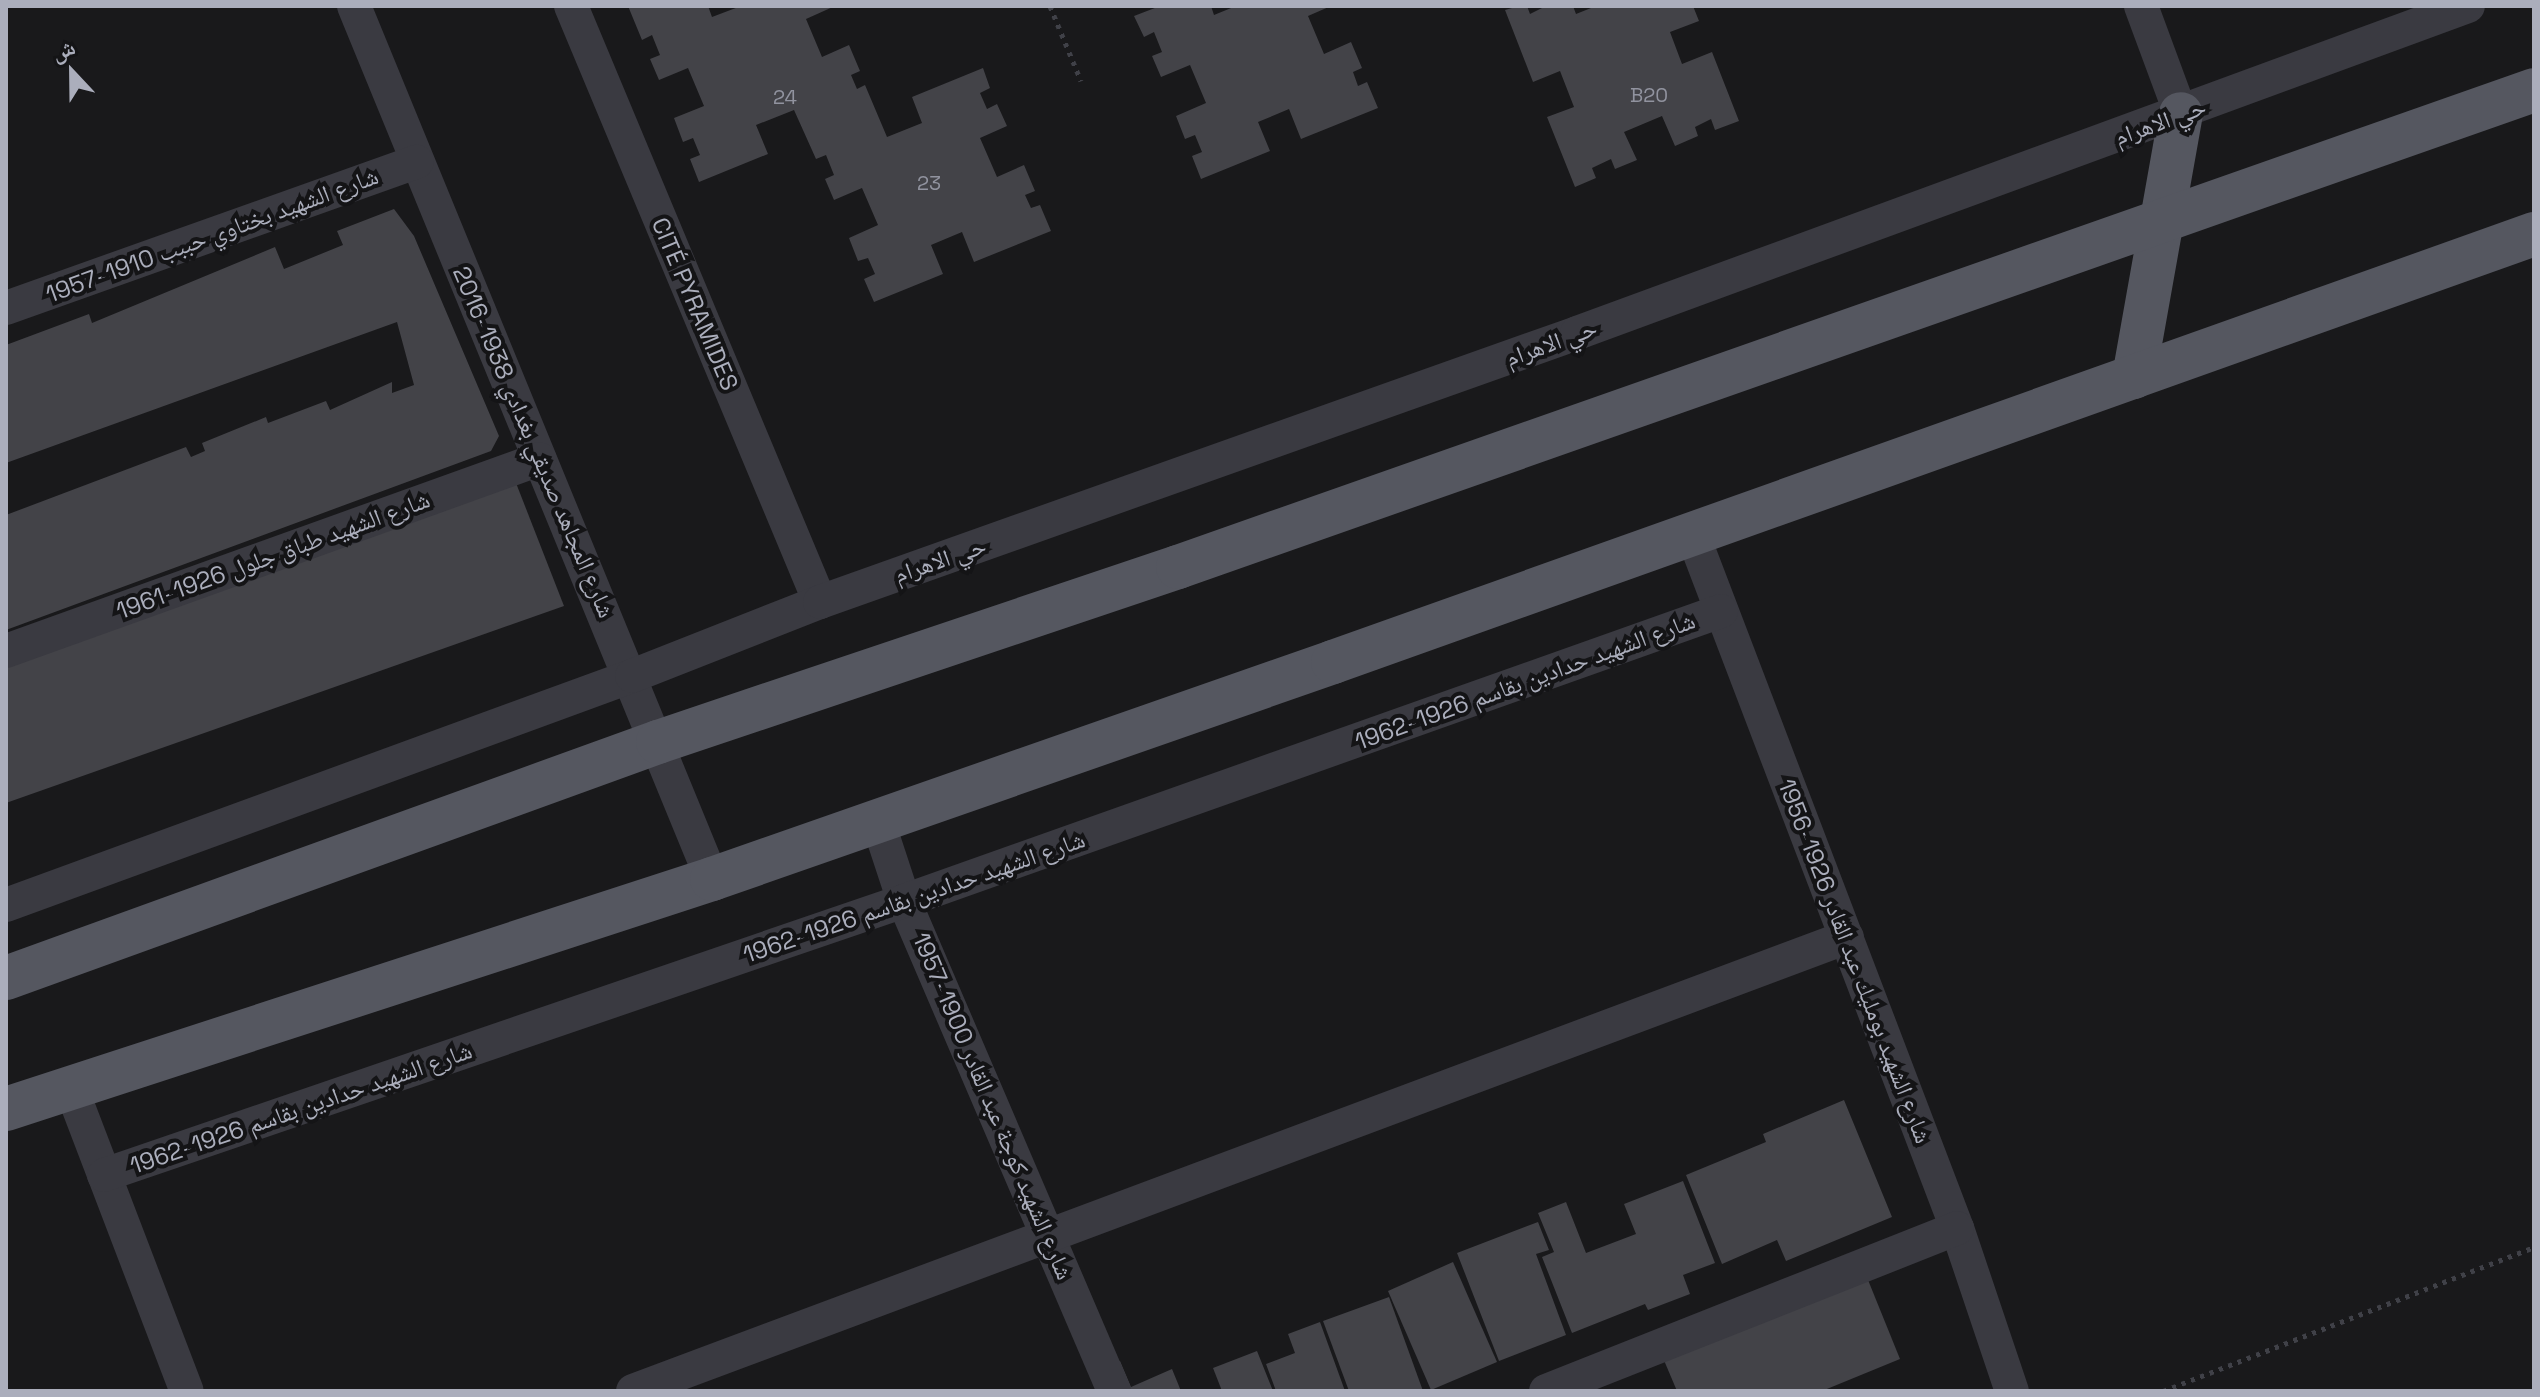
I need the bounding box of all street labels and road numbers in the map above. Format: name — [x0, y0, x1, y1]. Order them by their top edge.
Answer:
street label: حي الاهرام — [2110, 92, 2210, 152]
street label: شارع الشهيد بختاوي حببب 1910-1957 — [42, 161, 382, 309]
street label: CITÉ PYRAMIDES — [646, 213, 744, 395]
street label: شارع المجاهد صديقي بغدادي 1938-2016 — [447, 262, 621, 622]
street label: حي الاهرام — [1501, 313, 1601, 373]
street label: شارع الشهيد طباق جلول 1926-1961 — [112, 485, 434, 625]
street label: حي الاهرام — [890, 531, 990, 589]
street label: شارع الشهيد حدادين بقاسم 1926-1962 — [1351, 606, 1699, 756]
street label: شارع الشهيد بومليك عبد القادر 1926-1956 — [1772, 775, 1938, 1147]
street label: شارع الشهيد حدادين بقاسم 1926-1962 — [739, 825, 1089, 969]
street label: شارع الشهيد كوجة عبد القادر 1900-1957 — [907, 928, 1079, 1284]
street label: شارع الشهيد حدادين بقاسم 1926-1962 — [126, 1036, 476, 1180]

